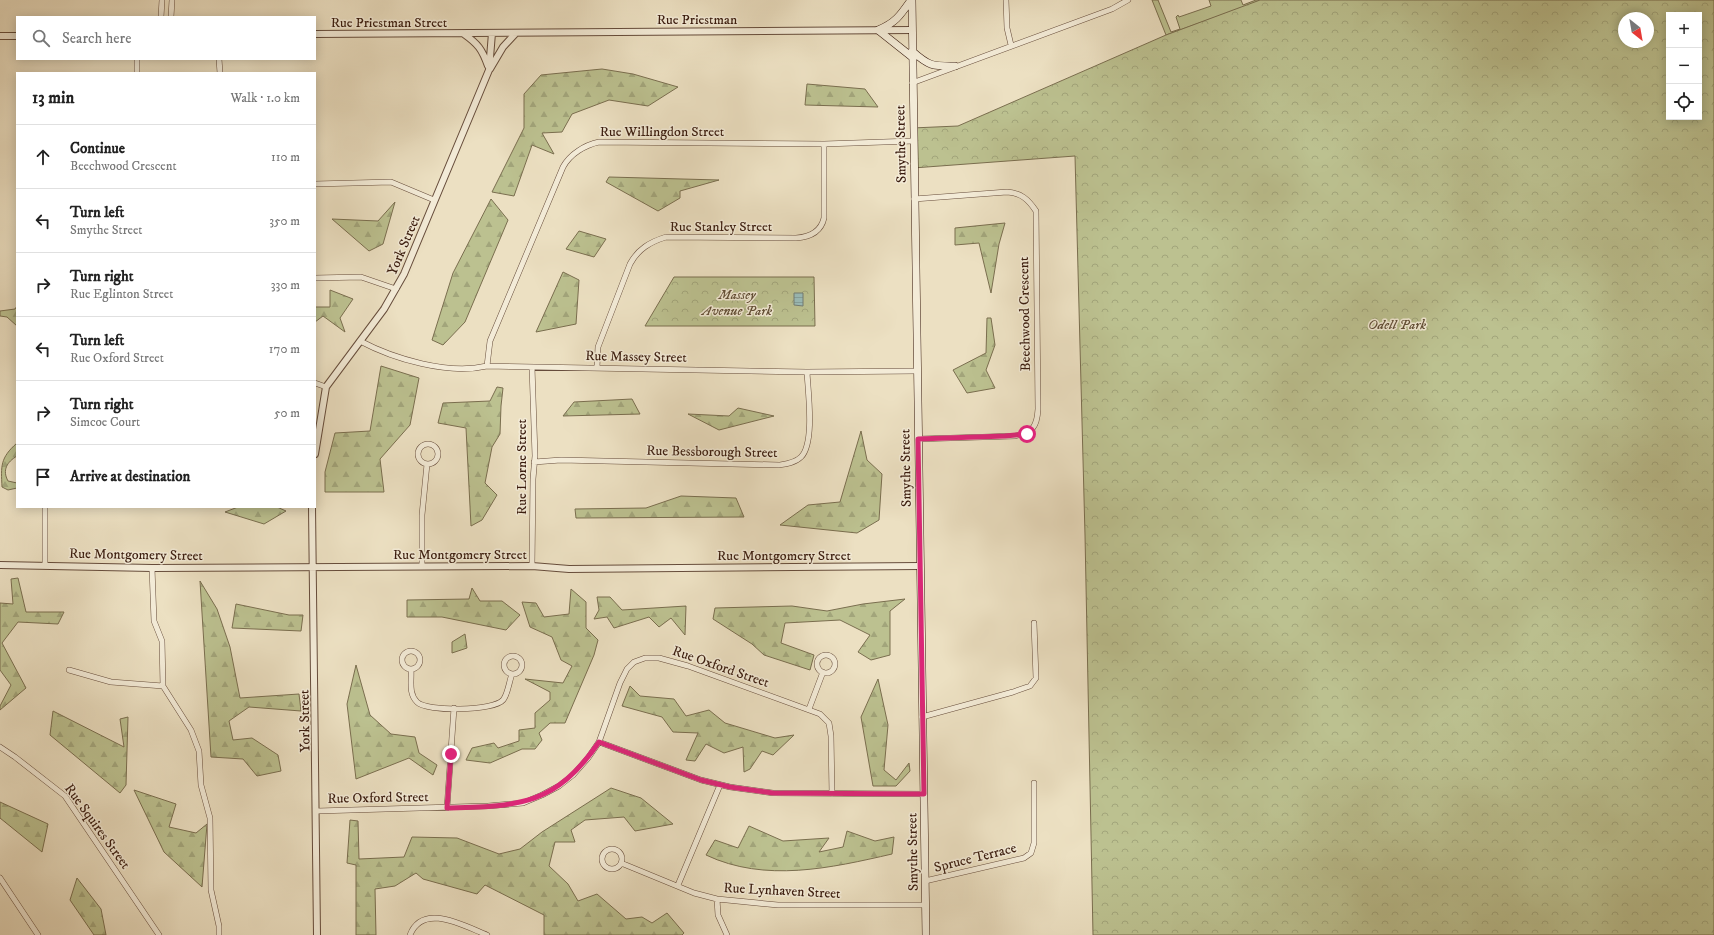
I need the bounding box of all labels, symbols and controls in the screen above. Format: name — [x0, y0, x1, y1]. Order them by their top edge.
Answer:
street label: Rue Priestman — [657, 11, 738, 29]
north arrow — [1618, 12, 1654, 48]
map controls — [1666, 12, 1702, 120]
button: + — [1666, 12, 1702, 48]
street label: Rue Priestman Street — [331, 14, 448, 32]
search box — [16, 16, 316, 60]
icon: search — [30, 27, 52, 49]
text: Search here — [62, 29, 131, 48]
button: − — [1666, 48, 1702, 84]
button: locate — [1666, 84, 1702, 120]
text: 13 min — [32, 87, 74, 109]
text: Walk · 1.0 km — [230, 90, 300, 106]
street label: Smythe Street — [891, 104, 911, 183]
street label: Rue Willingdon Street — [600, 123, 725, 141]
text: Continue — [70, 139, 125, 158]
icon: ahead — [32, 146, 54, 168]
text: 110 m — [271, 149, 300, 165]
text: Beechwood Crescent — [70, 158, 177, 174]
text: Turn left — [70, 203, 124, 222]
icon: left — [32, 210, 54, 232]
street label: York Street — [383, 212, 425, 278]
text: 350 m — [269, 213, 300, 229]
street label: Rue Stanley Street — [670, 218, 773, 236]
text: Smythe Street — [70, 222, 143, 238]
street label: Beechwood Crescent — [1015, 256, 1035, 372]
text: Turn right — [70, 267, 133, 286]
icon: right — [32, 274, 54, 296]
text: 330 m — [271, 277, 300, 293]
text: Rue Eglinton Street — [70, 286, 173, 302]
park label: Massey Avenue Park — [700, 286, 772, 320]
park label: Odell Park — [1368, 316, 1426, 334]
text: Turn left — [70, 331, 124, 350]
icon: left — [32, 338, 54, 360]
text: 170 m — [269, 341, 300, 357]
street label: Rue Massey Street — [585, 347, 687, 367]
text: Rue Oxford Street — [70, 350, 164, 366]
text: Turn right — [70, 395, 133, 414]
icon: right — [32, 402, 54, 424]
text: 50 m — [274, 405, 300, 421]
text: Simcoe Court — [70, 414, 140, 430]
street label: Rue Lorne Street — [513, 418, 531, 515]
route start — [1018, 425, 1036, 443]
street label: Smythe Street — [896, 428, 916, 507]
street label: Rue Bessborough Street — [646, 442, 778, 462]
icon: arrive — [32, 466, 54, 488]
text: Arrive at destination — [70, 467, 190, 486]
street label: Rue Montgomery Street — [69, 545, 204, 565]
street label: Rue Montgomery Street — [393, 546, 527, 564]
street label: Rue Montgomery Street — [717, 547, 851, 565]
street label: Rue Oxford Street — [670, 642, 772, 692]
street label: York Street — [295, 689, 315, 753]
route end — [442, 745, 460, 763]
street label: Rue Squires Street — [60, 780, 135, 873]
street label: Rue Oxford Street — [327, 788, 429, 808]
street label: Smythe Street — [903, 812, 923, 891]
street label: Spruce Terrace — [932, 839, 1019, 877]
street label: Rue Lynhaven Street — [723, 879, 842, 903]

